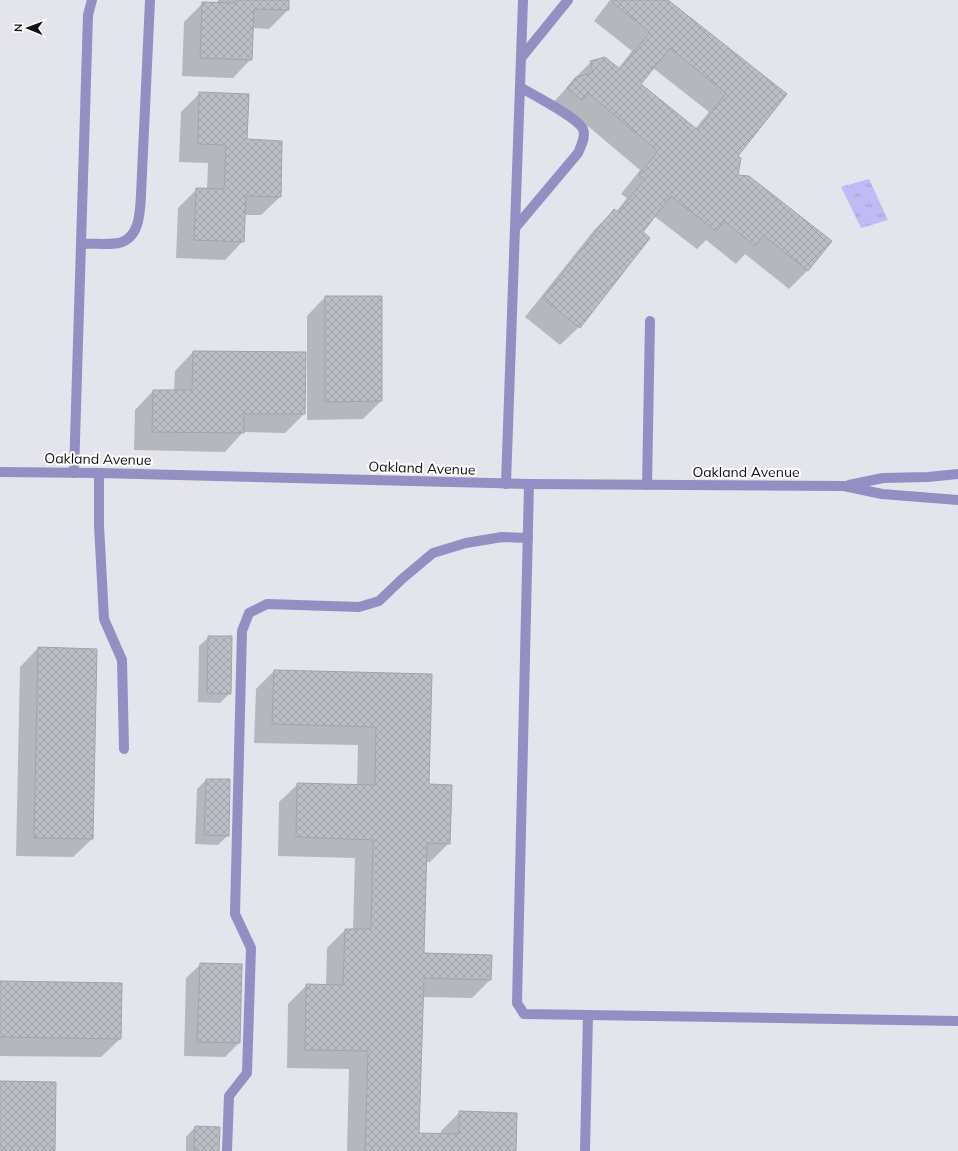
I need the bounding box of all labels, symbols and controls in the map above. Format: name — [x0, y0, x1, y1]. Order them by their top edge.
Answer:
north arrow — [8, 8, 48, 48]
text: N — [11, 24, 25, 32]
street label: Oakland Avenue — [44, 449, 152, 469]
street label: Oakland Avenue — [368, 457, 476, 479]
street label: Oakland Avenue — [692, 463, 800, 481]

